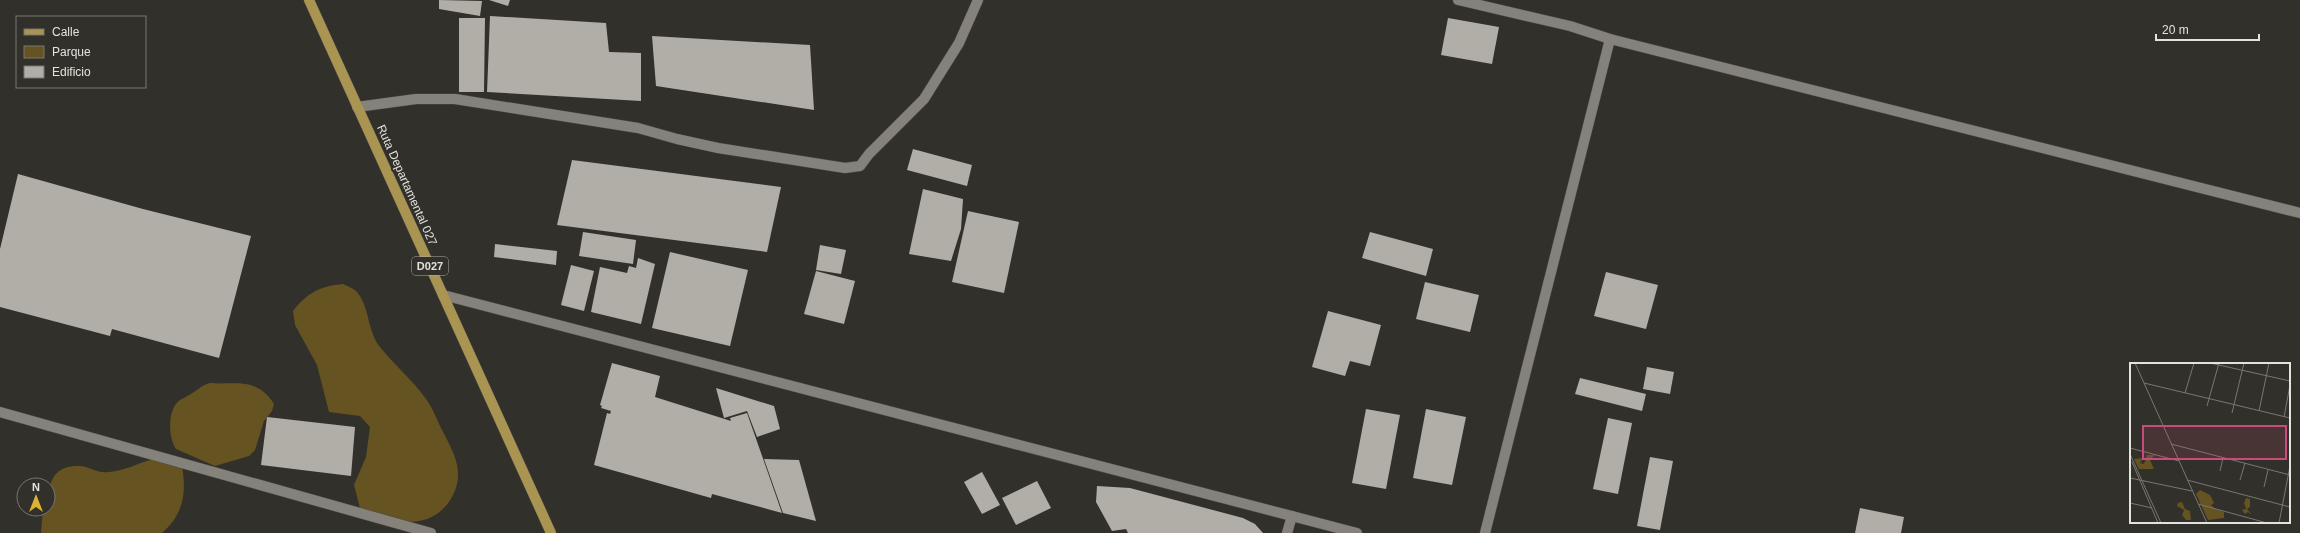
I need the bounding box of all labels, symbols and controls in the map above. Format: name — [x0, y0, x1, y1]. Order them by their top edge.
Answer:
legend — [16, 16, 146, 88]
scale bar — [2156, 16, 2259, 42]
text: 20 m — [2162, 23, 2189, 37]
text: Calle — [52, 25, 80, 39]
text: Parque — [52, 45, 91, 59]
text: Edificio — [52, 65, 91, 79]
street label: Ruta Departamental 027 — [374, 122, 440, 248]
road number: D027 — [412, 257, 448, 275]
inset map — [2130, 363, 2290, 523]
north arrow — [16, 477, 56, 517]
text: N — [32, 481, 40, 493]

